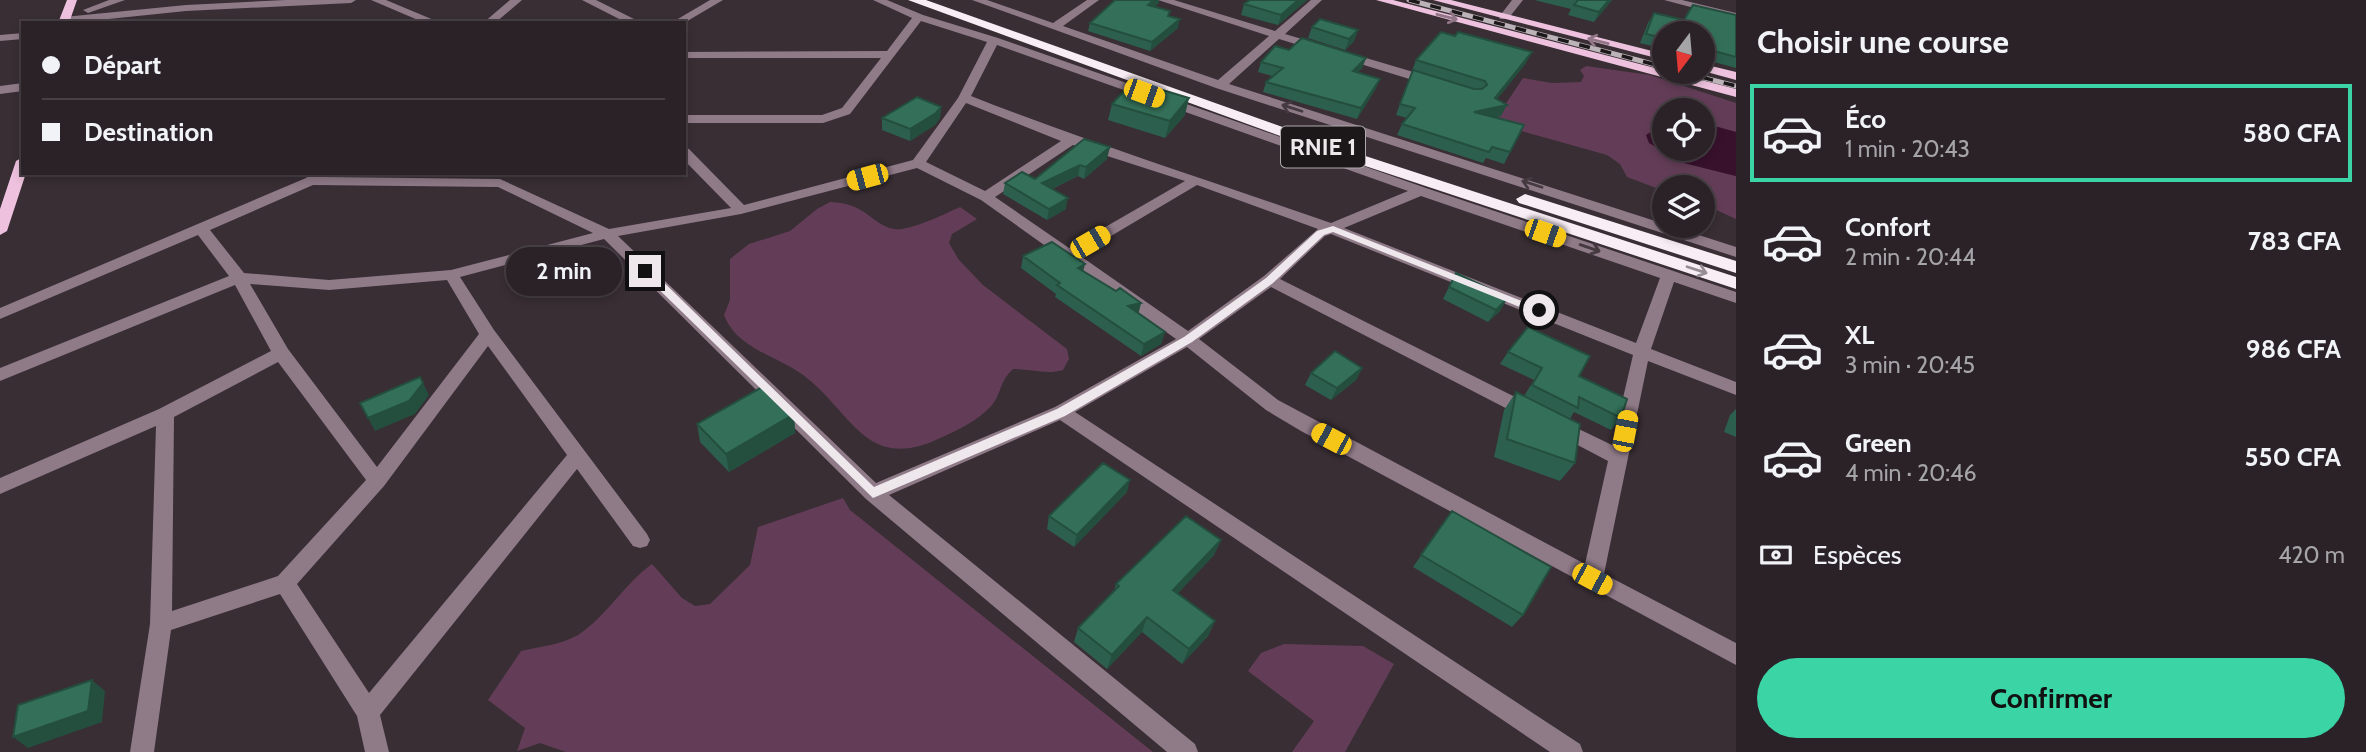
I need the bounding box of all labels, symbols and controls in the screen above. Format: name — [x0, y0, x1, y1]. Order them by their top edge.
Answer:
one-way arrow — [1436, 11, 1458, 24]
north arrow — [1652, 21, 1715, 84]
map controls — [1652, 21, 1715, 238]
text: Choisir une course — [1757, 22, 2009, 61]
one-way arrow — [1587, 34, 1610, 47]
text: Départ — [84, 49, 161, 81]
car — [1121, 76, 1168, 110]
button: locate — [1652, 98, 1715, 161]
one-way arrow — [1281, 100, 1303, 113]
icon: car — [1761, 102, 1824, 165]
text: Éco — [1845, 103, 1886, 135]
text: Destination — [84, 116, 214, 148]
text: 580 CFA — [2243, 117, 2341, 149]
road number: RNIE 1 — [1281, 127, 1365, 168]
text: 1 min · 20:43 — [1845, 135, 1970, 163]
car — [844, 161, 891, 193]
button: layers — [1652, 175, 1715, 238]
one-way arrow — [1521, 177, 1543, 190]
icon: car — [1761, 210, 1824, 273]
text: Confort — [1845, 211, 1931, 243]
car — [1522, 216, 1569, 250]
car — [1067, 222, 1114, 262]
text: 783 CFA — [2248, 225, 2341, 257]
one-way arrow — [1578, 243, 1600, 255]
text: 2 min · 20:44 — [1845, 243, 1975, 271]
callout: 2 min — [505, 246, 620, 296]
route end — [629, 255, 661, 287]
text: 2 min — [536, 257, 592, 285]
one-way arrow — [1685, 265, 1707, 278]
route start — [1523, 294, 1555, 326]
icon: car — [1761, 318, 1824, 381]
text: XL — [1845, 319, 1874, 351]
text: 986 CFA — [2246, 333, 2341, 365]
text: 3 min · 20:45 — [1845, 351, 1975, 379]
car — [1611, 408, 1640, 454]
car — [1308, 420, 1355, 458]
icon: car — [1761, 426, 1824, 489]
text: Green — [1845, 427, 1912, 459]
text: 550 CFA — [2245, 441, 2341, 473]
text: 4 min · 20:46 — [1845, 459, 1976, 487]
icon: cash — [1757, 536, 1795, 574]
text: Espèces — [1813, 539, 1902, 571]
text: 420 m — [2278, 541, 2345, 569]
car — [1569, 560, 1616, 598]
button: Confirmer — [1757, 658, 2345, 738]

